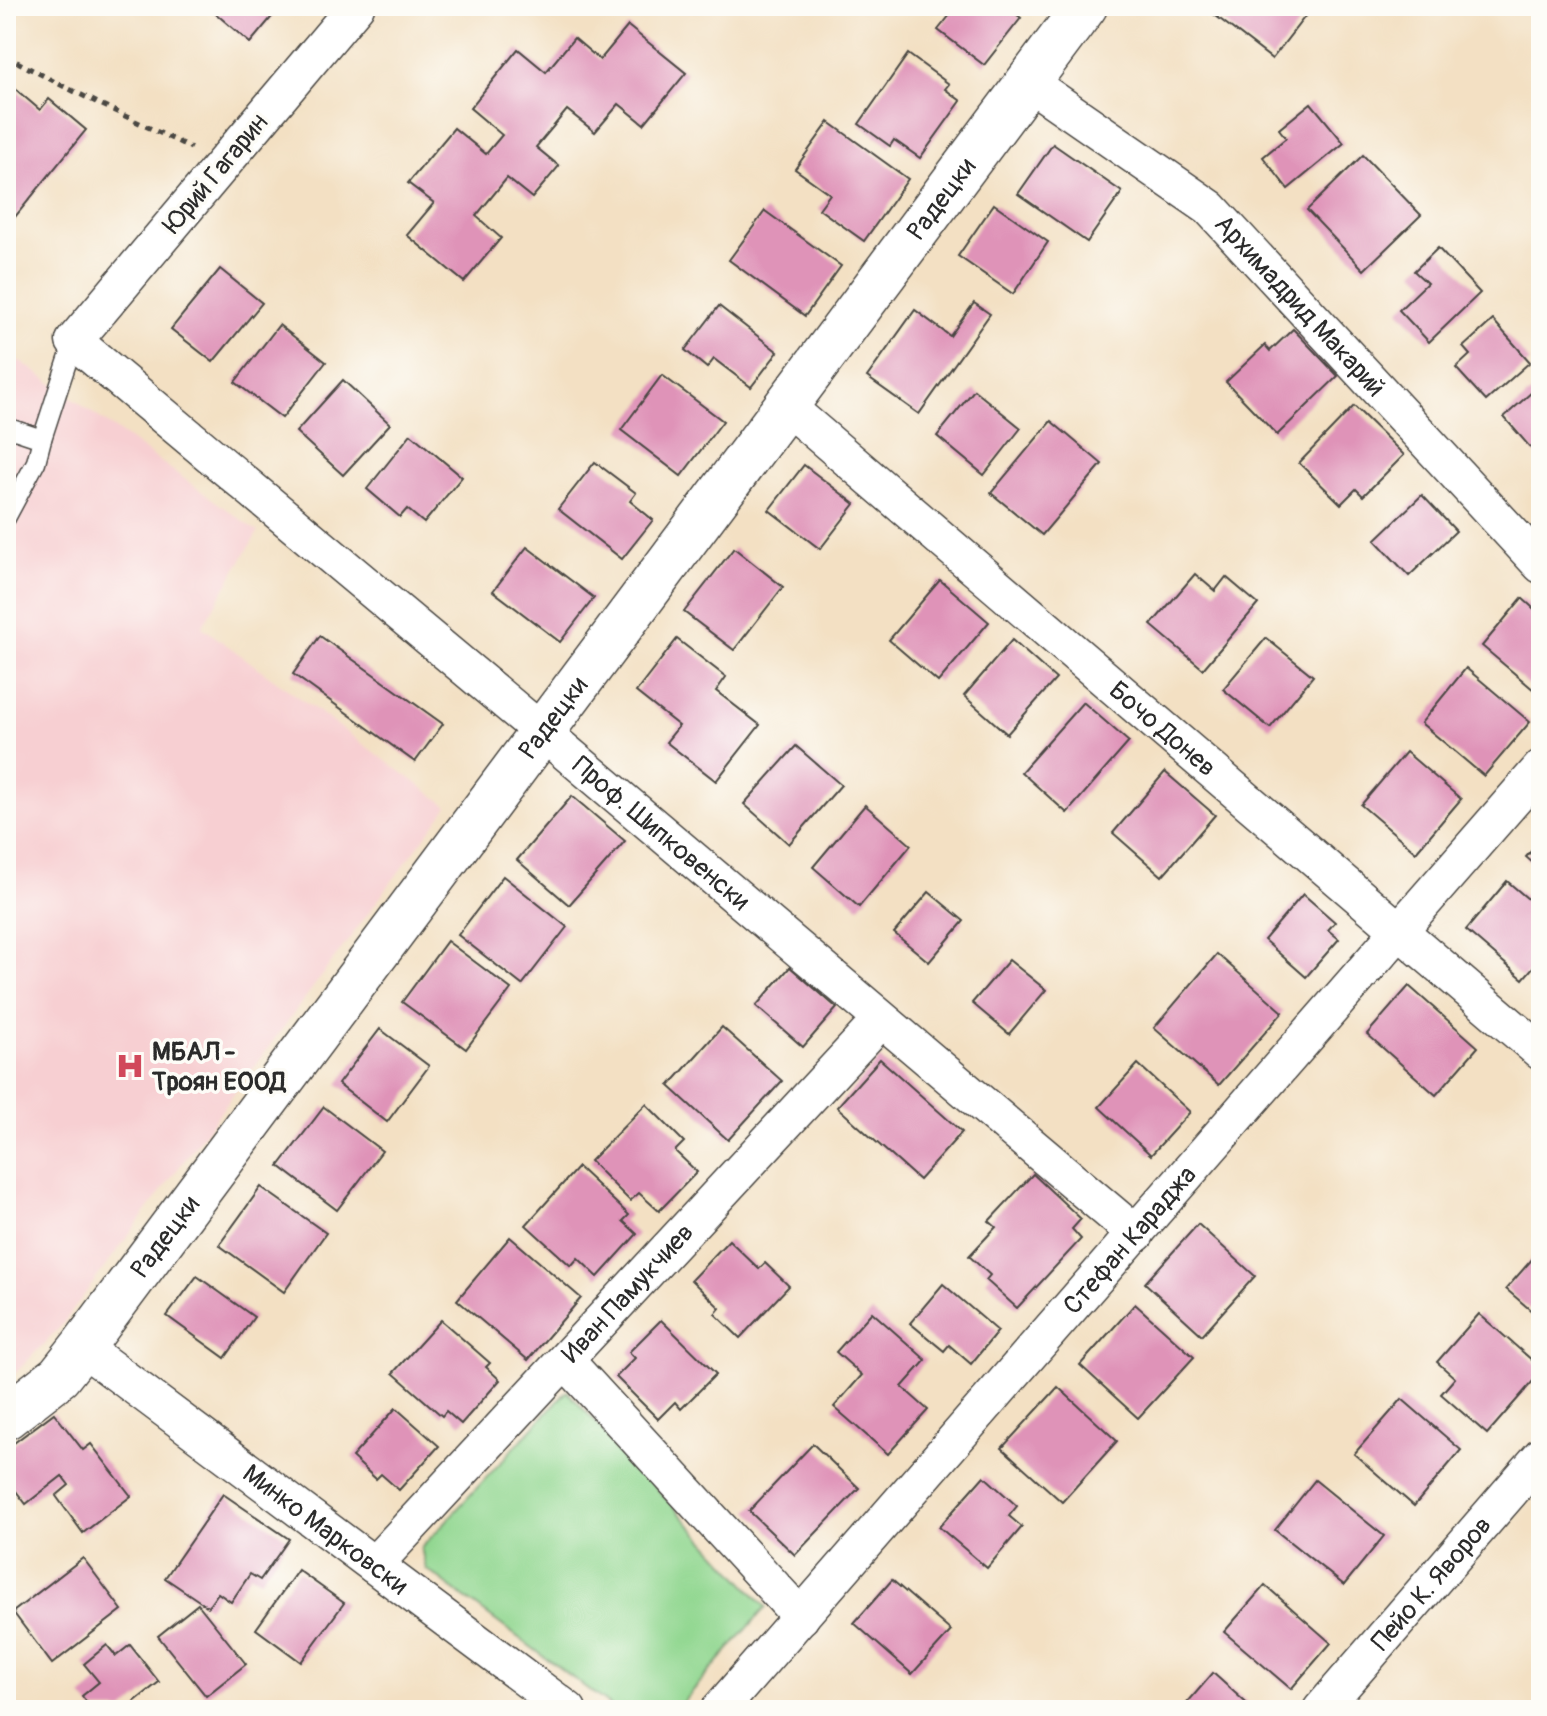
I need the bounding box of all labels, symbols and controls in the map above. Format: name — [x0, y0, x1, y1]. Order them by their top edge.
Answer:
street label: Юрий Гагарин — [156, 107, 275, 240]
street label: Радецки — [900, 151, 983, 247]
street label: Архимадрид Макарий — [1207, 208, 1392, 404]
street label: Радецки — [512, 670, 595, 766]
street label: Бочо Донев — [1102, 675, 1222, 784]
street label: Проф. Шипковенски — [566, 750, 756, 918]
place label: МБАЛ - Троян ЕООД — [151, 1036, 287, 1098]
hospital icon: МБАЛ - Троян ЕООД — [115, 1051, 145, 1081]
street label: Стефан Караджа — [1057, 1160, 1203, 1321]
street label: Радецки — [124, 1189, 207, 1285]
street label: Иван Памукчиев — [555, 1217, 701, 1370]
street label: Минко Марковски — [236, 1458, 414, 1602]
street label: Пейо К. Яворов — [1365, 1510, 1499, 1658]

